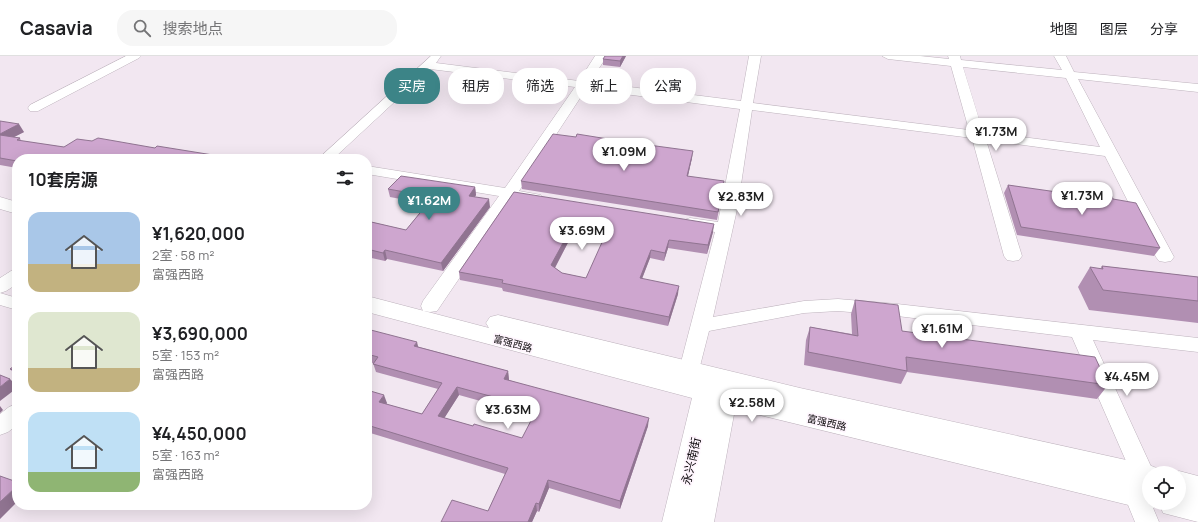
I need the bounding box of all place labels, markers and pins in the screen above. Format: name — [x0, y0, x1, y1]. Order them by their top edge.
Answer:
pin: ¥1.73M — [963, 118, 1029, 152]
pin: ¥1.09M — [591, 138, 657, 172]
pin: ¥1.73M — [1049, 182, 1115, 216]
pin: ¥2.83M — [708, 183, 774, 217]
pin: ¥1.62M — [396, 187, 462, 221]
pin: ¥3.69M — [549, 217, 615, 251]
pin: ¥1.61M — [909, 315, 975, 349]
pin: ¥4.45M — [1094, 363, 1160, 397]
pin: ¥2.58M — [719, 389, 785, 423]
pin: ¥3.63M — [475, 396, 541, 430]

